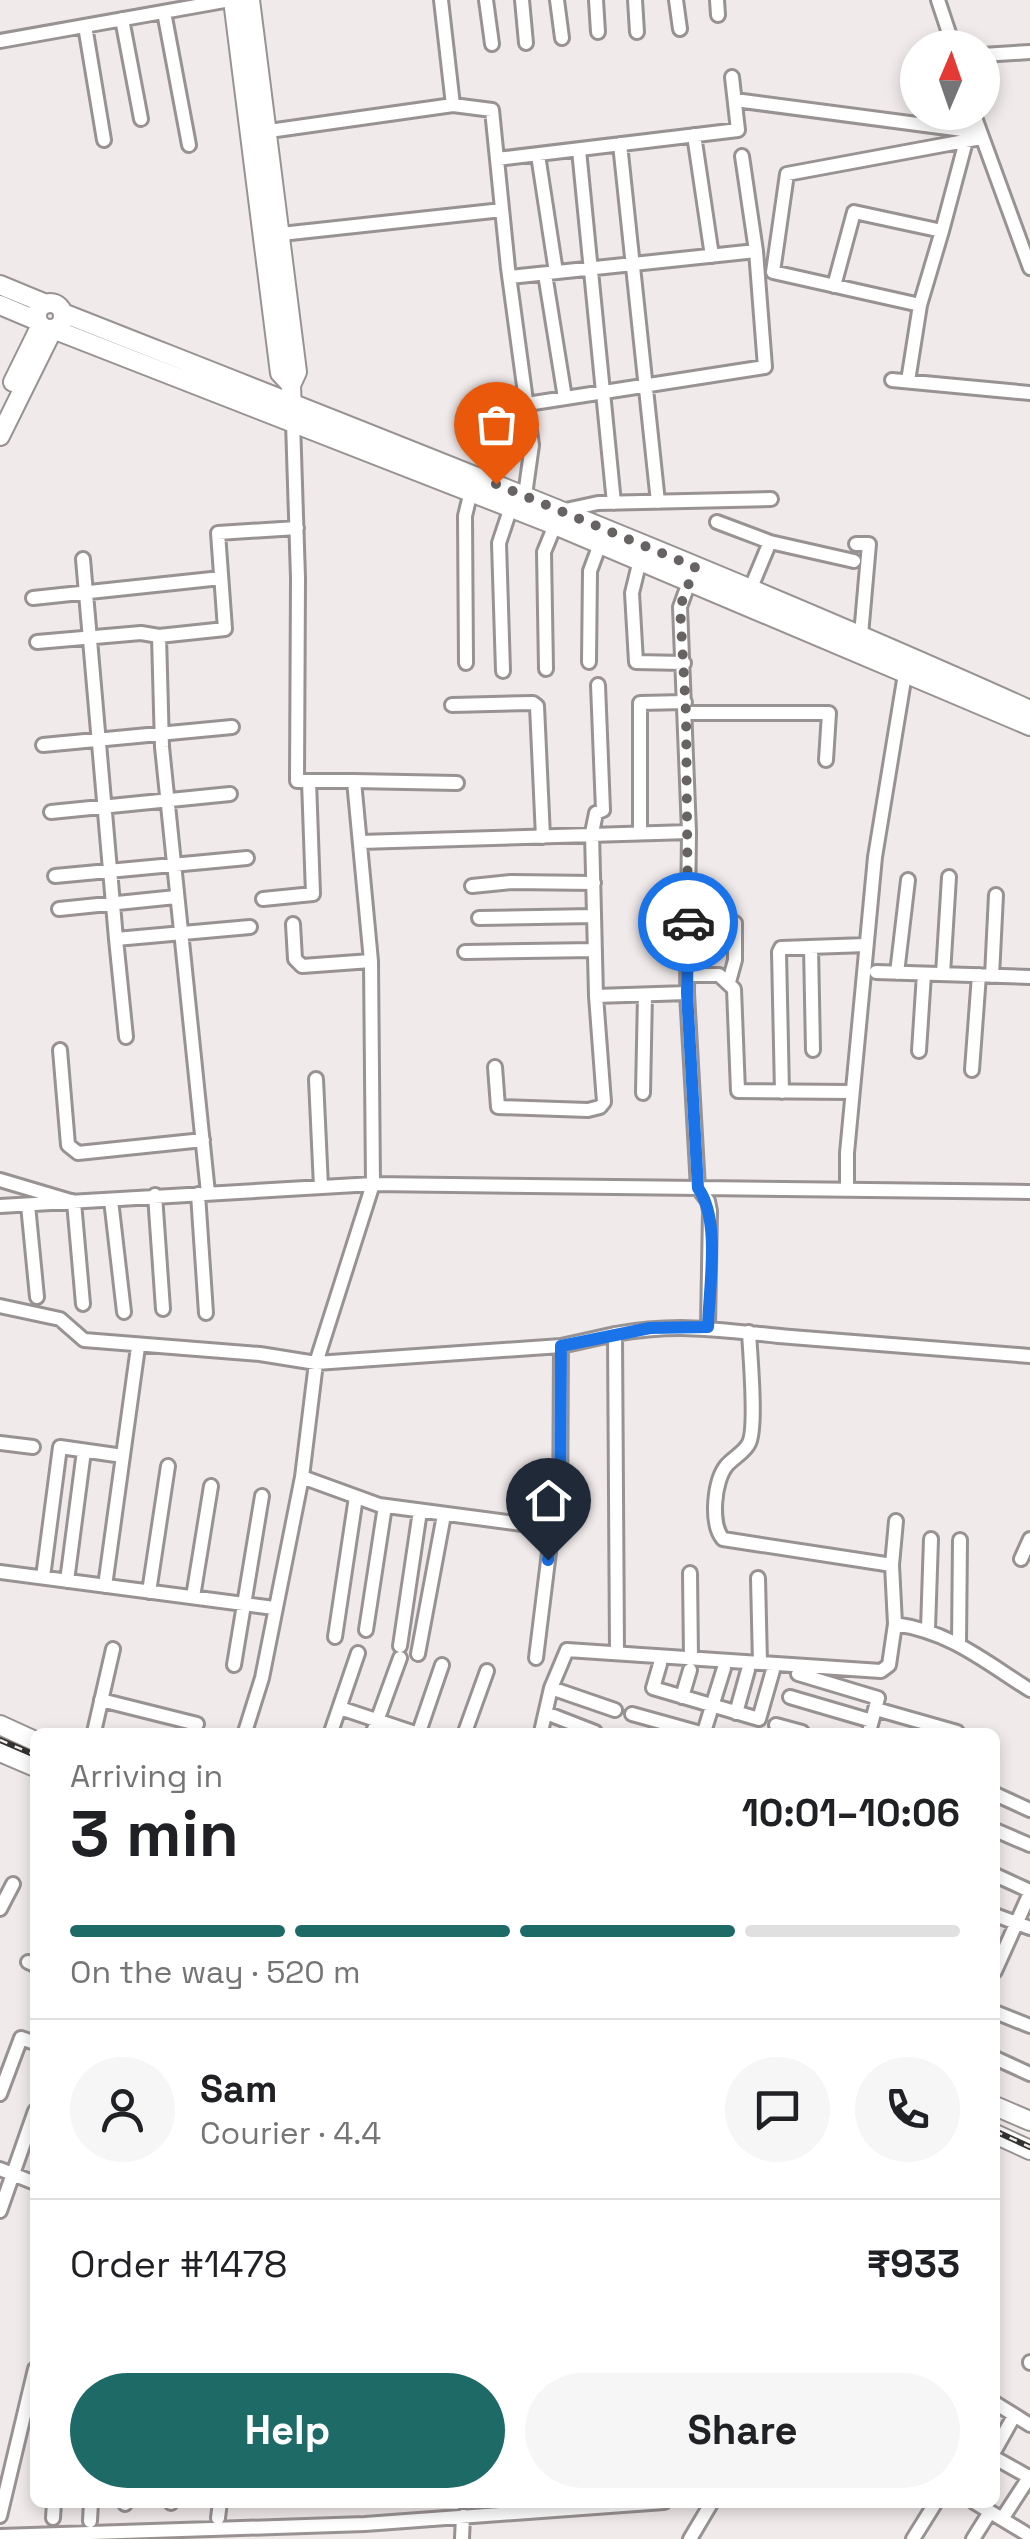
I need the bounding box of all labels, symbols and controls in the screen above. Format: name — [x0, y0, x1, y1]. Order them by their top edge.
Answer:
north arrow — [900, 30, 1000, 130]
map controls — [900, 30, 1000, 130]
pin — [454, 382, 539, 485]
icon: bag — [469, 397, 524, 452]
courier — [638, 872, 738, 972]
icon: car — [661, 895, 716, 950]
pin — [506, 1458, 591, 1561]
icon: home — [521, 1473, 576, 1528]
text: Arriving in — [70, 1756, 223, 1796]
text: 10:01–10:06 — [742, 1789, 960, 1837]
text: 3 min — [70, 1792, 239, 1875]
text: On the way · 520 m — [70, 1952, 361, 1992]
button: person — [70, 2057, 175, 2162]
button: chat — [725, 2057, 830, 2162]
button: phone — [855, 2057, 960, 2162]
text: Sam — [200, 2065, 277, 2113]
text: Courier · 4.4 — [200, 2113, 381, 2153]
text: Order #1478 — [70, 2240, 287, 2288]
text: ₹933 — [867, 2240, 960, 2288]
button: Help — [70, 2373, 505, 2488]
button: Share — [525, 2373, 960, 2488]

